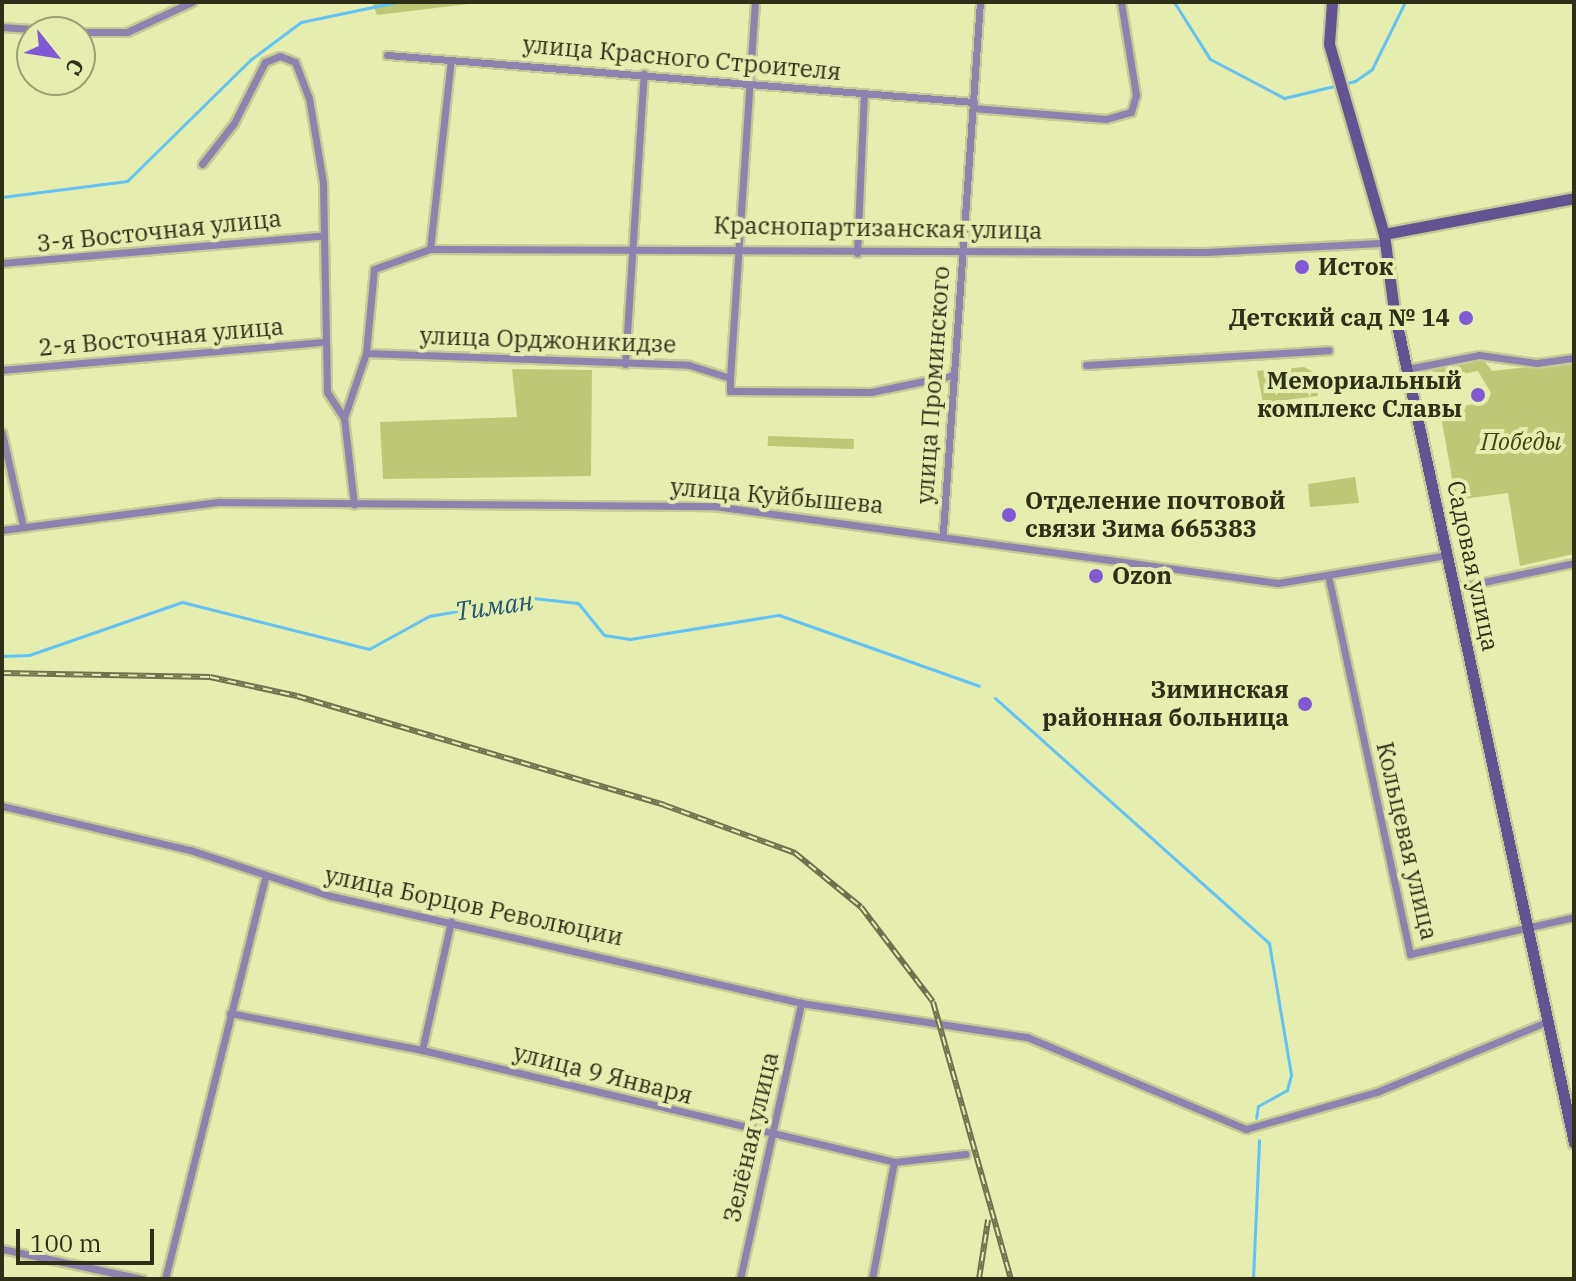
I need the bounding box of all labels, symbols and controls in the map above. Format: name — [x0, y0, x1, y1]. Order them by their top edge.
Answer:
north arrow — [16, 16, 96, 96]
street label: улица Красного Строителя — [522, 30, 842, 86]
text: С — [59, 54, 92, 81]
street label: 3-я Восточная улица — [35, 204, 283, 258]
street label: Краснопартизанская улица — [713, 211, 1043, 245]
place label: Исток — [1318, 253, 1393, 281]
marker: Исток — [1293, 258, 1311, 276]
street label: улица Проминского — [910, 265, 956, 505]
place label: Детский сад № 14 — [1229, 304, 1450, 332]
marker: Детский сад № 14 — [1457, 309, 1475, 327]
street label: 2-я Восточная улица — [37, 312, 285, 362]
street label: улица Орджоникидзе — [419, 321, 677, 359]
place label: Мемориальный комплекс Славы — [1257, 367, 1462, 423]
marker: Мемориальный комплекс Славы — [1469, 386, 1487, 404]
park label: Победы — [1481, 428, 1561, 456]
street label: улица Куйбышева — [669, 472, 885, 520]
street label: Садовая улица — [1441, 478, 1505, 654]
place label: Отделение почтовой связи Зима 665383 — [1025, 487, 1285, 543]
marker: Отделение почтовой связи Зима 665383 — [1000, 506, 1018, 524]
place label: Ozon — [1112, 562, 1172, 590]
marker: Ozon — [1087, 567, 1105, 585]
water label: Тиман — [453, 585, 535, 627]
place label: Зиминская районная больница — [1042, 676, 1289, 732]
marker: Зиминская районная больница — [1296, 695, 1314, 713]
street label: Кольцевая улица — [1370, 739, 1444, 943]
street label: улица Борцов Революции — [322, 860, 626, 952]
street label: улица 9 Января — [510, 1038, 696, 1110]
street label: Зелёная улица — [717, 1049, 785, 1225]
scale bar — [20, 1213, 158, 1263]
text: 100 m — [30, 1227, 102, 1259]

